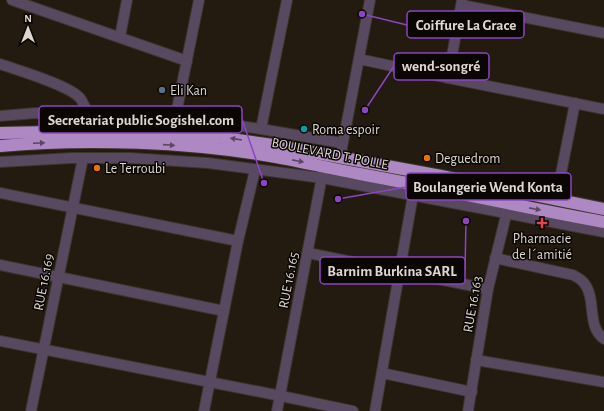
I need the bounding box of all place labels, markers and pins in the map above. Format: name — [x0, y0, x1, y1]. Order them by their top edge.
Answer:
callout: Coiffure La Grace — [407, 11, 524, 38]
callout: wend-songré — [394, 53, 489, 80]
place label: Eli Kan — [170, 84, 207, 98]
marker: Eli Kan — [157, 85, 167, 95]
callout: Secretariat public Sogishel.com — [39, 106, 242, 133]
place label: Roma espoir — [312, 123, 380, 137]
marker: Roma espoir — [299, 124, 309, 134]
place label: Deguedrom — [435, 152, 500, 166]
marker: Deguedrom — [422, 153, 432, 163]
place label: Le Terroubi — [105, 162, 165, 176]
marker: Le Terroubi — [92, 163, 102, 173]
callout: Boulangerie Wend Konta — [406, 173, 571, 200]
marker: Pharmacie de l´amitié — [537, 218, 547, 228]
place label: Pharmacie de l´amitié — [512, 232, 572, 262]
callout: Barnim Burkina SARL — [320, 257, 465, 284]

